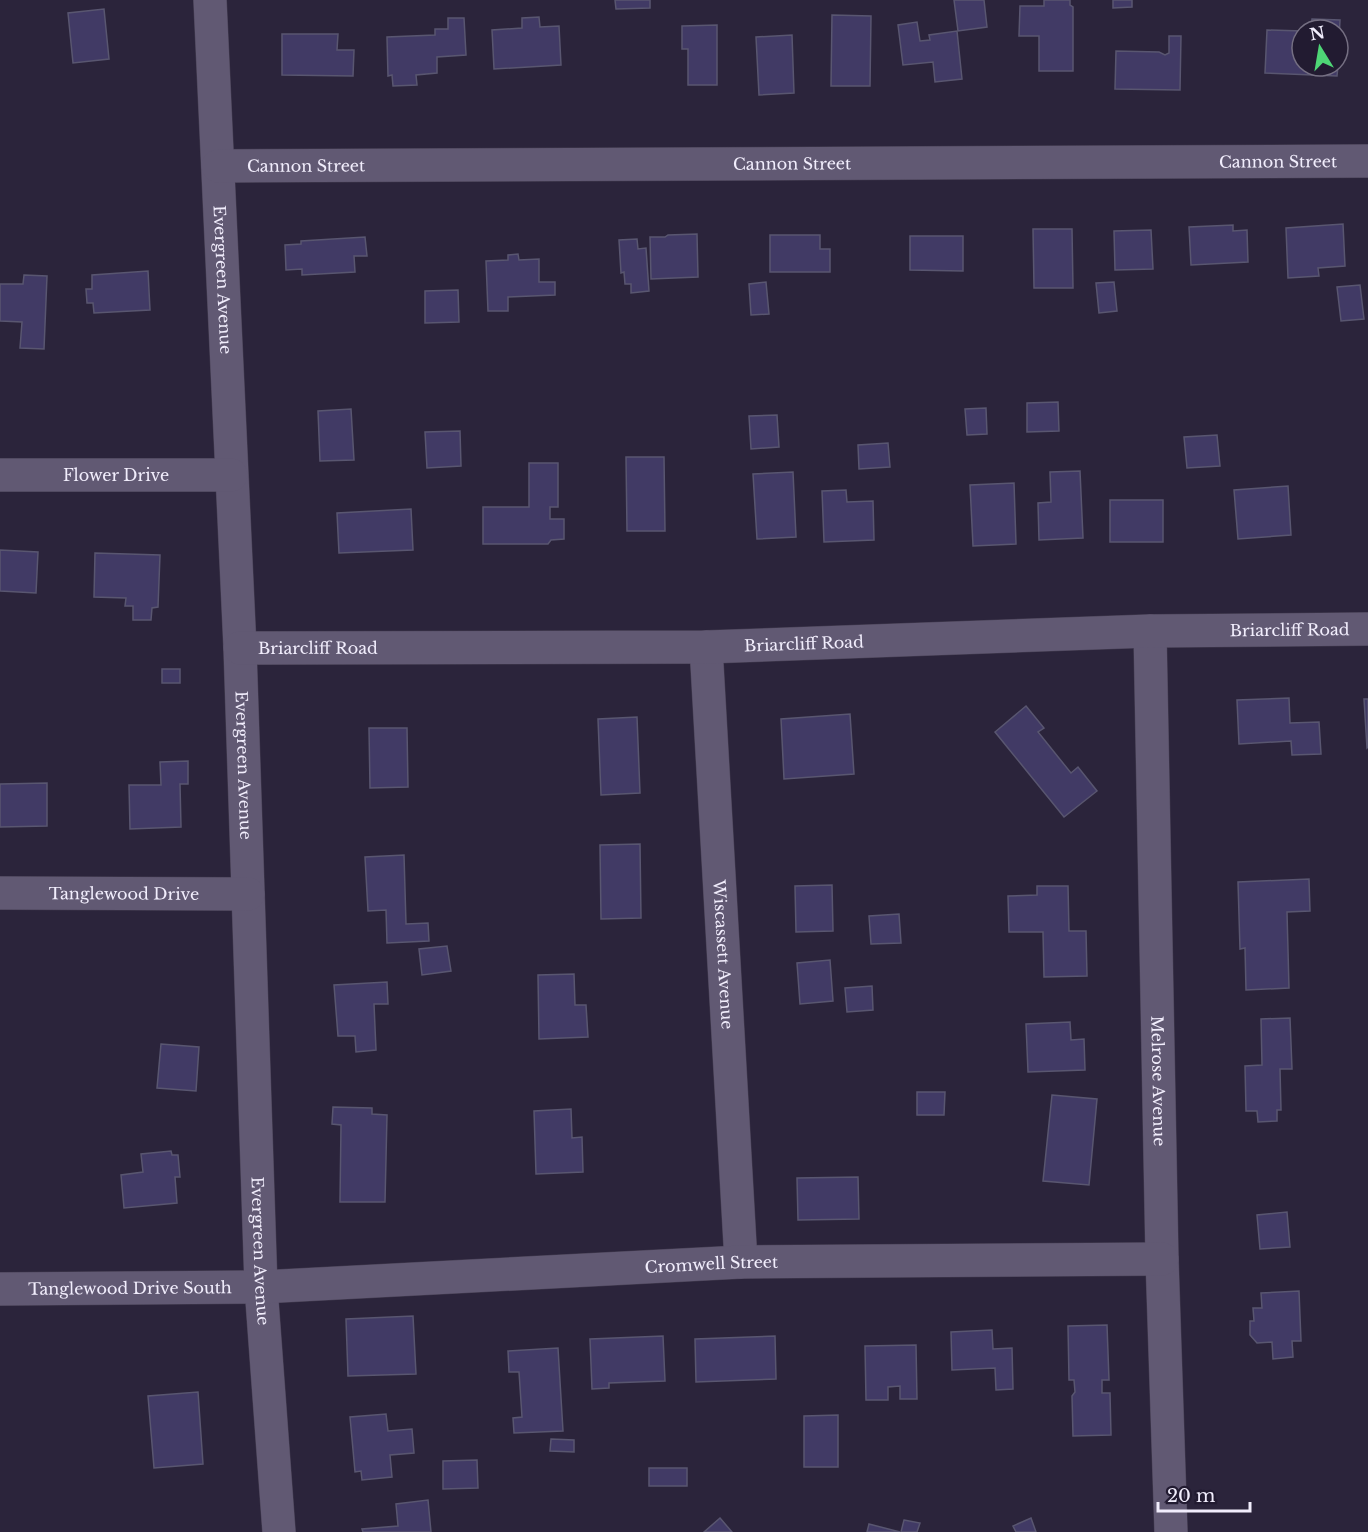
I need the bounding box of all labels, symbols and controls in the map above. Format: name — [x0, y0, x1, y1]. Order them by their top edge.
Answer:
north arrow — [1290, 18, 1350, 78]
text: N — [1308, 22, 1326, 45]
street label: Cannon Street — [1219, 151, 1337, 172]
street label: Cannon Street — [733, 153, 851, 174]
street label: Cannon Street — [247, 155, 365, 176]
street label: Evergreen Avenue — [210, 205, 236, 355]
street label: Flower Drive — [63, 465, 169, 485]
street label: Briarcliff Road — [1230, 619, 1350, 640]
street label: Briarcliff Road — [744, 631, 864, 656]
street label: Briarcliff Road — [258, 638, 378, 658]
street label: Evergreen Avenue — [231, 690, 256, 840]
street label: Wiscassett Avenue — [709, 878, 738, 1030]
street label: Tanglewood Drive — [49, 883, 199, 904]
street label: Melrose Avenue — [1147, 1015, 1170, 1146]
street label: Evergreen Avenue — [247, 1176, 274, 1326]
street label: Cromwell Street — [644, 1252, 778, 1277]
street label: Tanglewood Drive South — [28, 1277, 232, 1299]
scale bar — [1158, 1475, 1250, 1513]
text: 20 m — [1167, 1485, 1215, 1507]

